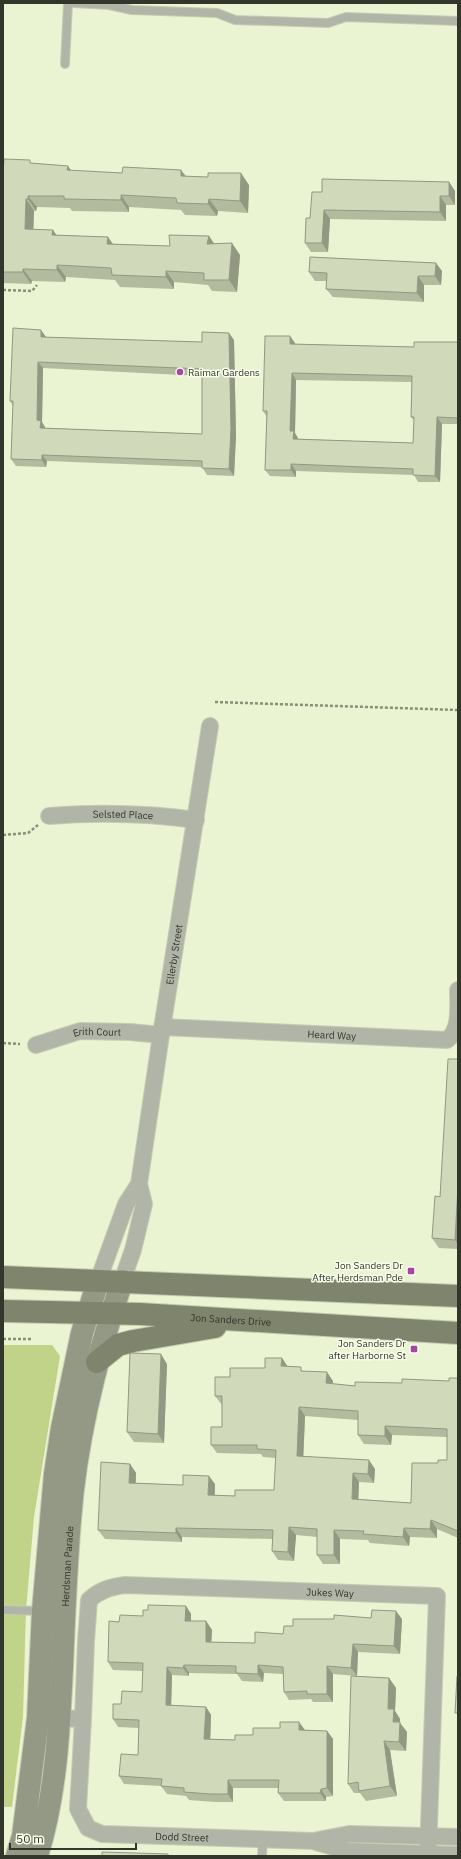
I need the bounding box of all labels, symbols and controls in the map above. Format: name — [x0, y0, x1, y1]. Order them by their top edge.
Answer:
place label: Raimar Gardens — [188, 366, 260, 379]
marker: Raimar Gardens — [175, 367, 185, 377]
street label: Selsted Place — [93, 807, 154, 822]
street label: Ellerby Street — [163, 923, 185, 986]
street label: Erith Court — [71, 1024, 122, 1039]
street label: Heard Way — [307, 1027, 357, 1042]
place label: Jon Sanders Dr After Herdsman Pde — [312, 1259, 403, 1284]
marker: Jon Sanders Dr After Herdsman Pde — [406, 1266, 416, 1276]
street label: Jon Sanders Drive — [190, 1311, 272, 1328]
place label: Jon Sanders Dr after Harborne St — [328, 1337, 406, 1362]
marker: Jon Sanders Dr after Harborne St — [409, 1344, 419, 1354]
street label: Herdsman Parade — [58, 1525, 76, 1607]
street label: Jukes Way — [306, 1585, 354, 1600]
scale bar — [10, 1825, 136, 1851]
street label: Dodd Street — [155, 1829, 210, 1844]
text: 50 m — [16, 1831, 44, 1846]

